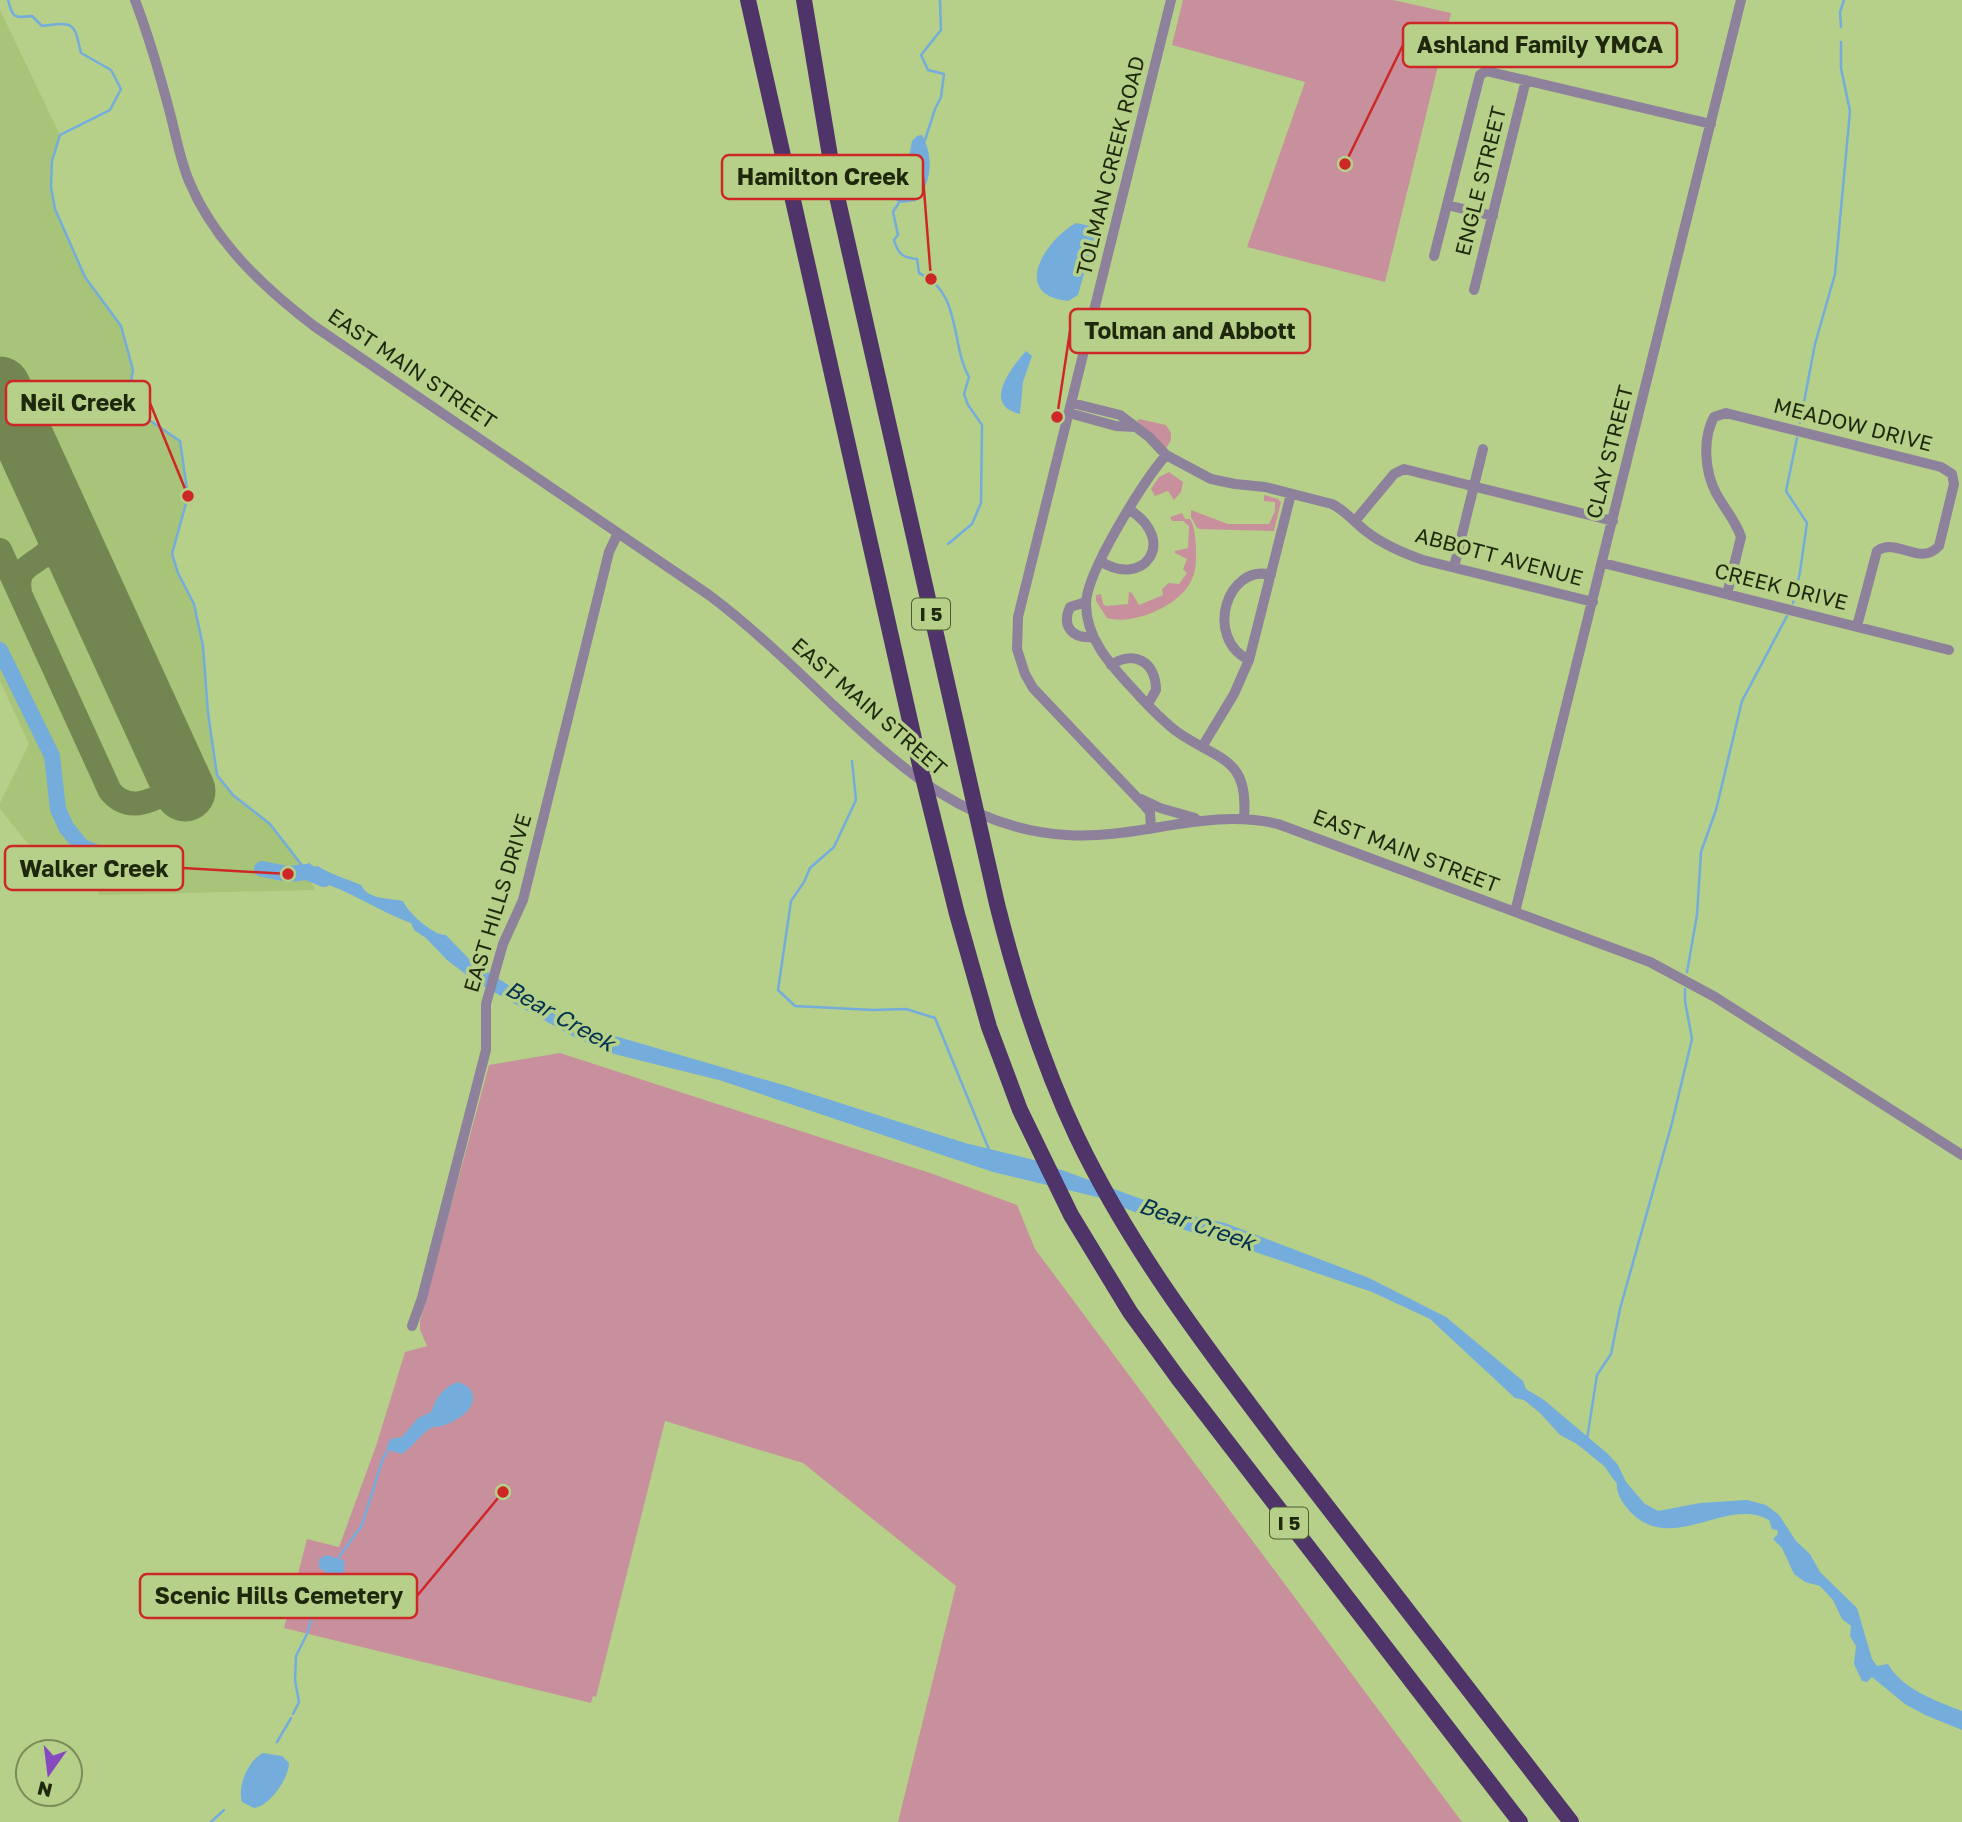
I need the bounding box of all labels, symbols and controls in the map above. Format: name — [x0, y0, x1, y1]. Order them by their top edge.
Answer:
callout: Ashland Family YMCA — [1403, 23, 1677, 67]
text: Ashland Family YMCA — [1417, 30, 1664, 58]
street label: TOLMAN CREEK ROAD — [1070, 53, 1150, 278]
street label: ENGLE STREET — [1449, 103, 1511, 258]
callout: Hamilton Creek — [722, 155, 923, 199]
text: Hamilton Creek — [737, 162, 910, 190]
street label: EAST MAIN STREET — [323, 302, 502, 434]
callout: Tolman and Abbott — [1070, 309, 1310, 353]
text: Tolman and Abbott — [1084, 316, 1296, 344]
callout: Neil Creek — [6, 381, 150, 425]
street label: CLAY STREET — [1580, 382, 1638, 521]
text: Neil Creek — [20, 388, 137, 416]
street label: MEADOW DRIVE — [1771, 392, 1935, 456]
street label: ABBOTT AVENUE — [1413, 521, 1586, 591]
street label: CREEK DRIVE — [1712, 557, 1851, 615]
road number: I 5 — [912, 598, 950, 629]
street label: EAST MAIN STREET — [787, 632, 953, 781]
street label: EAST MAIN STREET — [1310, 803, 1503, 898]
street label: EAST HILLS DRIVE — [458, 810, 537, 995]
callout: Walker Creek — [5, 846, 183, 890]
text: Walker Creek — [19, 854, 169, 882]
water label: Bear Creek — [501, 974, 622, 1058]
water label: Bear Creek — [1136, 1190, 1261, 1257]
road number: I 5 — [1270, 1508, 1308, 1539]
callout: Scenic Hills Cemetery — [140, 1574, 417, 1618]
text: Scenic Hills Cemetery — [155, 1581, 404, 1609]
north arrow — [14, 1738, 84, 1808]
text: N — [35, 1777, 55, 1803]

